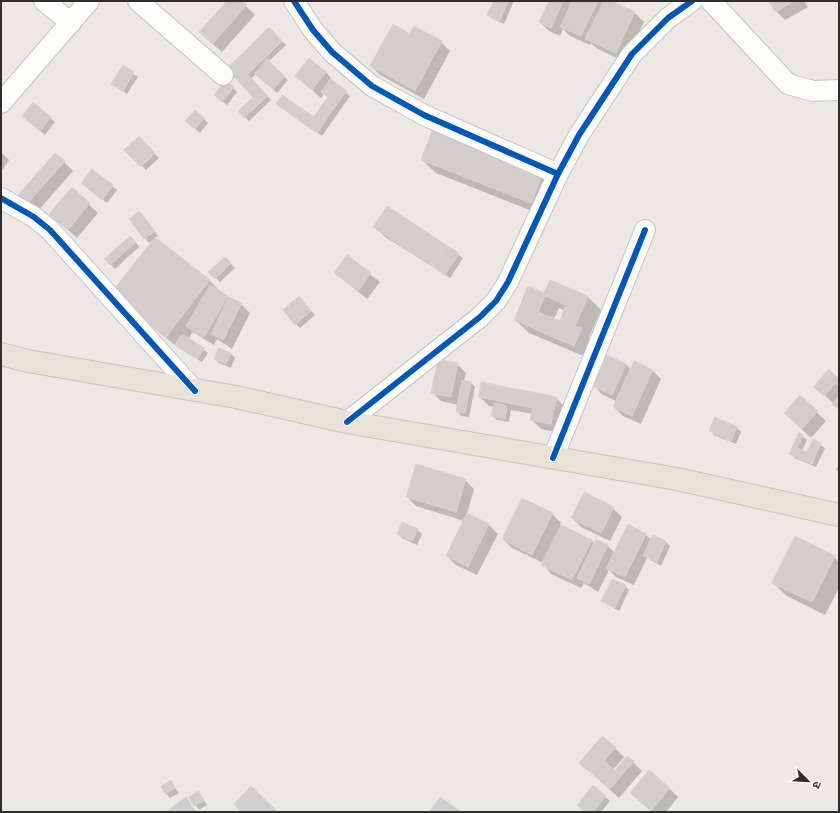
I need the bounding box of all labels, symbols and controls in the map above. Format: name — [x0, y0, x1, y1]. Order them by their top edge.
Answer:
north arrow — [788, 761, 828, 801]
text: उ — [809, 779, 824, 791]

